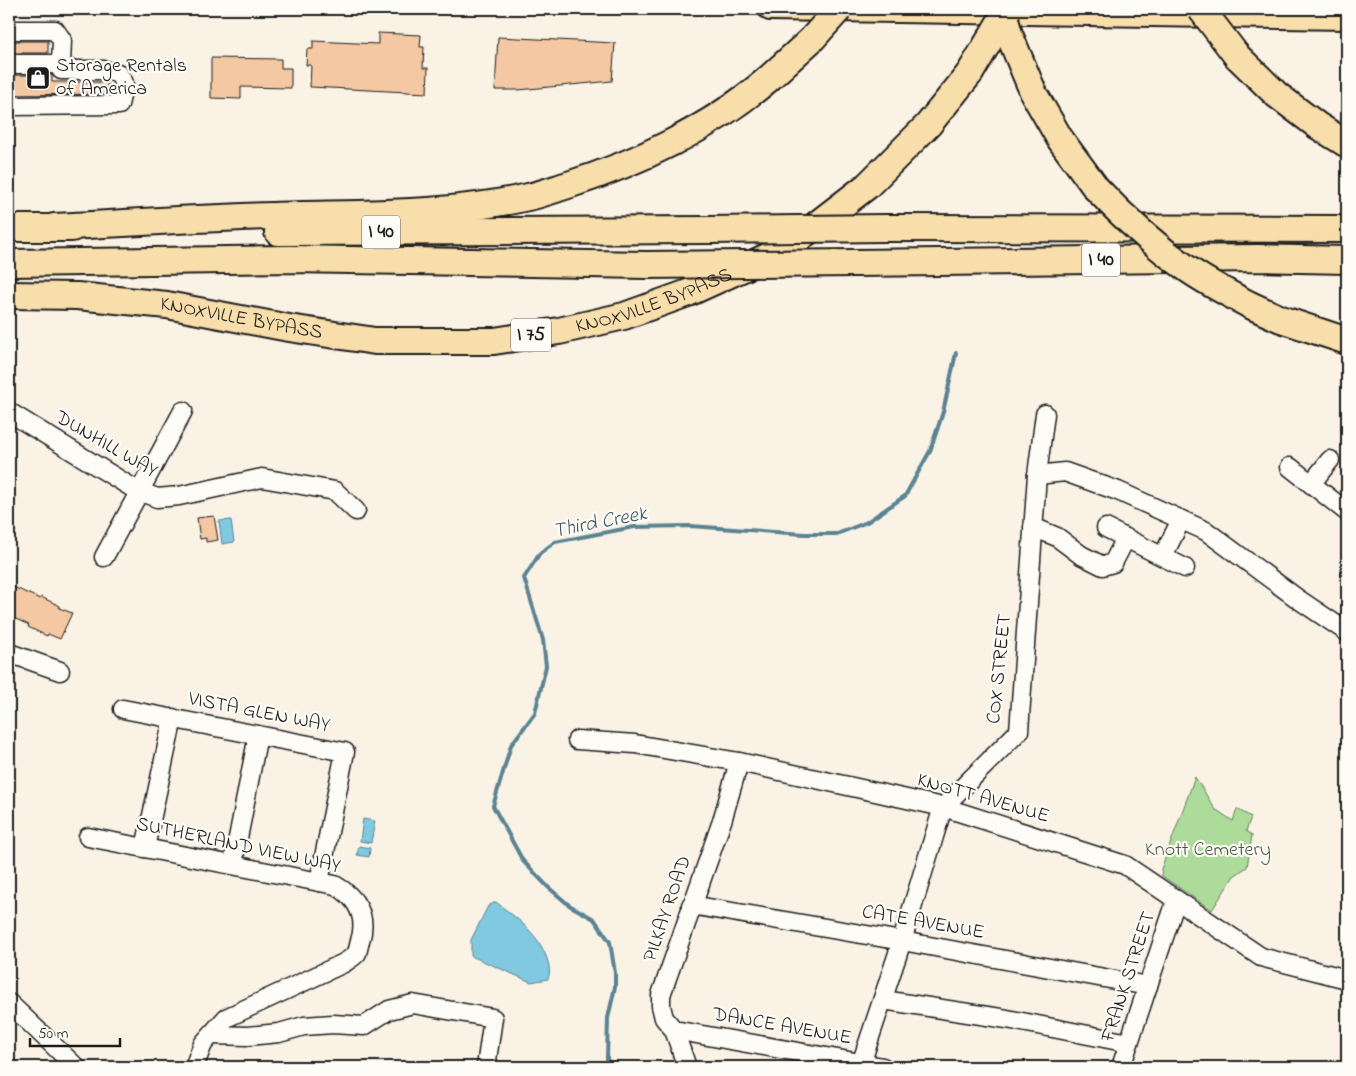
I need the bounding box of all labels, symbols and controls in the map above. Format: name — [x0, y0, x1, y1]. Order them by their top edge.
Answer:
place label: Storage Rentals of America — [56, 52, 187, 104]
shop icon: Storage Rentals of America — [25, 65, 51, 91]
road number: I 40 — [362, 216, 400, 248]
road number: I 40 — [1082, 244, 1120, 276]
street label: KNOXVILLE BYPASS — [573, 260, 737, 341]
street label: KNOXVILLE BYPASS — [159, 290, 324, 347]
road number: I 75 — [511, 318, 551, 352]
street label: DUNHILL WAY — [49, 403, 163, 486]
water label: Third Creek — [550, 499, 650, 547]
street label: COX STREET — [980, 613, 1020, 725]
street label: VISTA GLEN WAY — [185, 685, 332, 741]
street label: KNOTT AVENUE — [913, 766, 1053, 832]
street label: SUTHERLAND VIEW WAY — [133, 810, 343, 882]
park label: Knott Cemetery — [1145, 836, 1271, 865]
street label: PILKAY ROAD — [636, 852, 700, 966]
street label: CATE AVENUE — [859, 898, 987, 948]
street label: FRANK STREET — [1094, 908, 1164, 1047]
street label: DANCE AVENUE — [709, 1000, 854, 1053]
scale bar — [30, 1016, 120, 1048]
text: 50 m — [38, 1023, 69, 1045]

